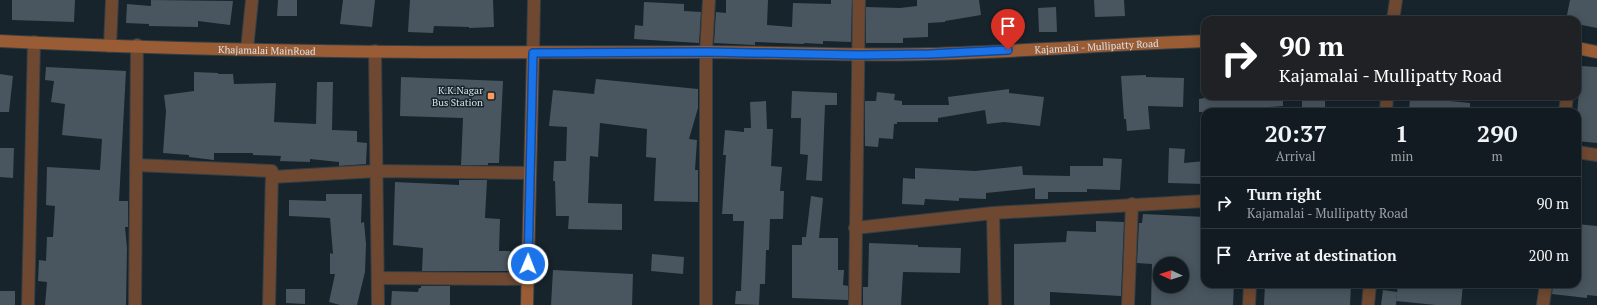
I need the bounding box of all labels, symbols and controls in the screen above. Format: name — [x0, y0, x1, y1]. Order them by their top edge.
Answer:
pin — [991, 9, 1025, 50]
icon: arrive — [997, 15, 1019, 37]
text: 90 m — [1279, 27, 1344, 64]
icon: right — [1213, 32, 1265, 84]
street label: Kajamalai - Mullipatty Road — [1034, 36, 1159, 56]
street label: Khajamalai MainRoad — [218, 43, 316, 57]
text: Kajamalai - Mullipatty Road — [1279, 63, 1502, 87]
place label: K.K.Nagar Bus Station — [432, 84, 483, 109]
marker: K.K.Nagar Bus Station — [486, 91, 496, 101]
text: 20:37 — [1264, 117, 1327, 149]
text: 1 — [1395, 117, 1409, 149]
text: 290 — [1477, 117, 1517, 149]
text: Arrival — [1276, 147, 1316, 165]
text: min — [1390, 147, 1413, 165]
text: m — [1492, 147, 1503, 165]
text: Turn right — [1247, 184, 1322, 204]
icon: right — [1213, 192, 1235, 214]
text: 90 m — [1536, 193, 1569, 213]
text: Kajamalai - Mullipatty Road — [1247, 204, 1408, 222]
position arrow — [507, 243, 549, 285]
icon: arrive — [1213, 244, 1235, 266]
text: Arrive at destination — [1247, 245, 1397, 265]
text: 200 m — [1528, 245, 1569, 265]
north arrow — [1153, 257, 1189, 293]
map controls — [1153, 257, 1189, 293]

